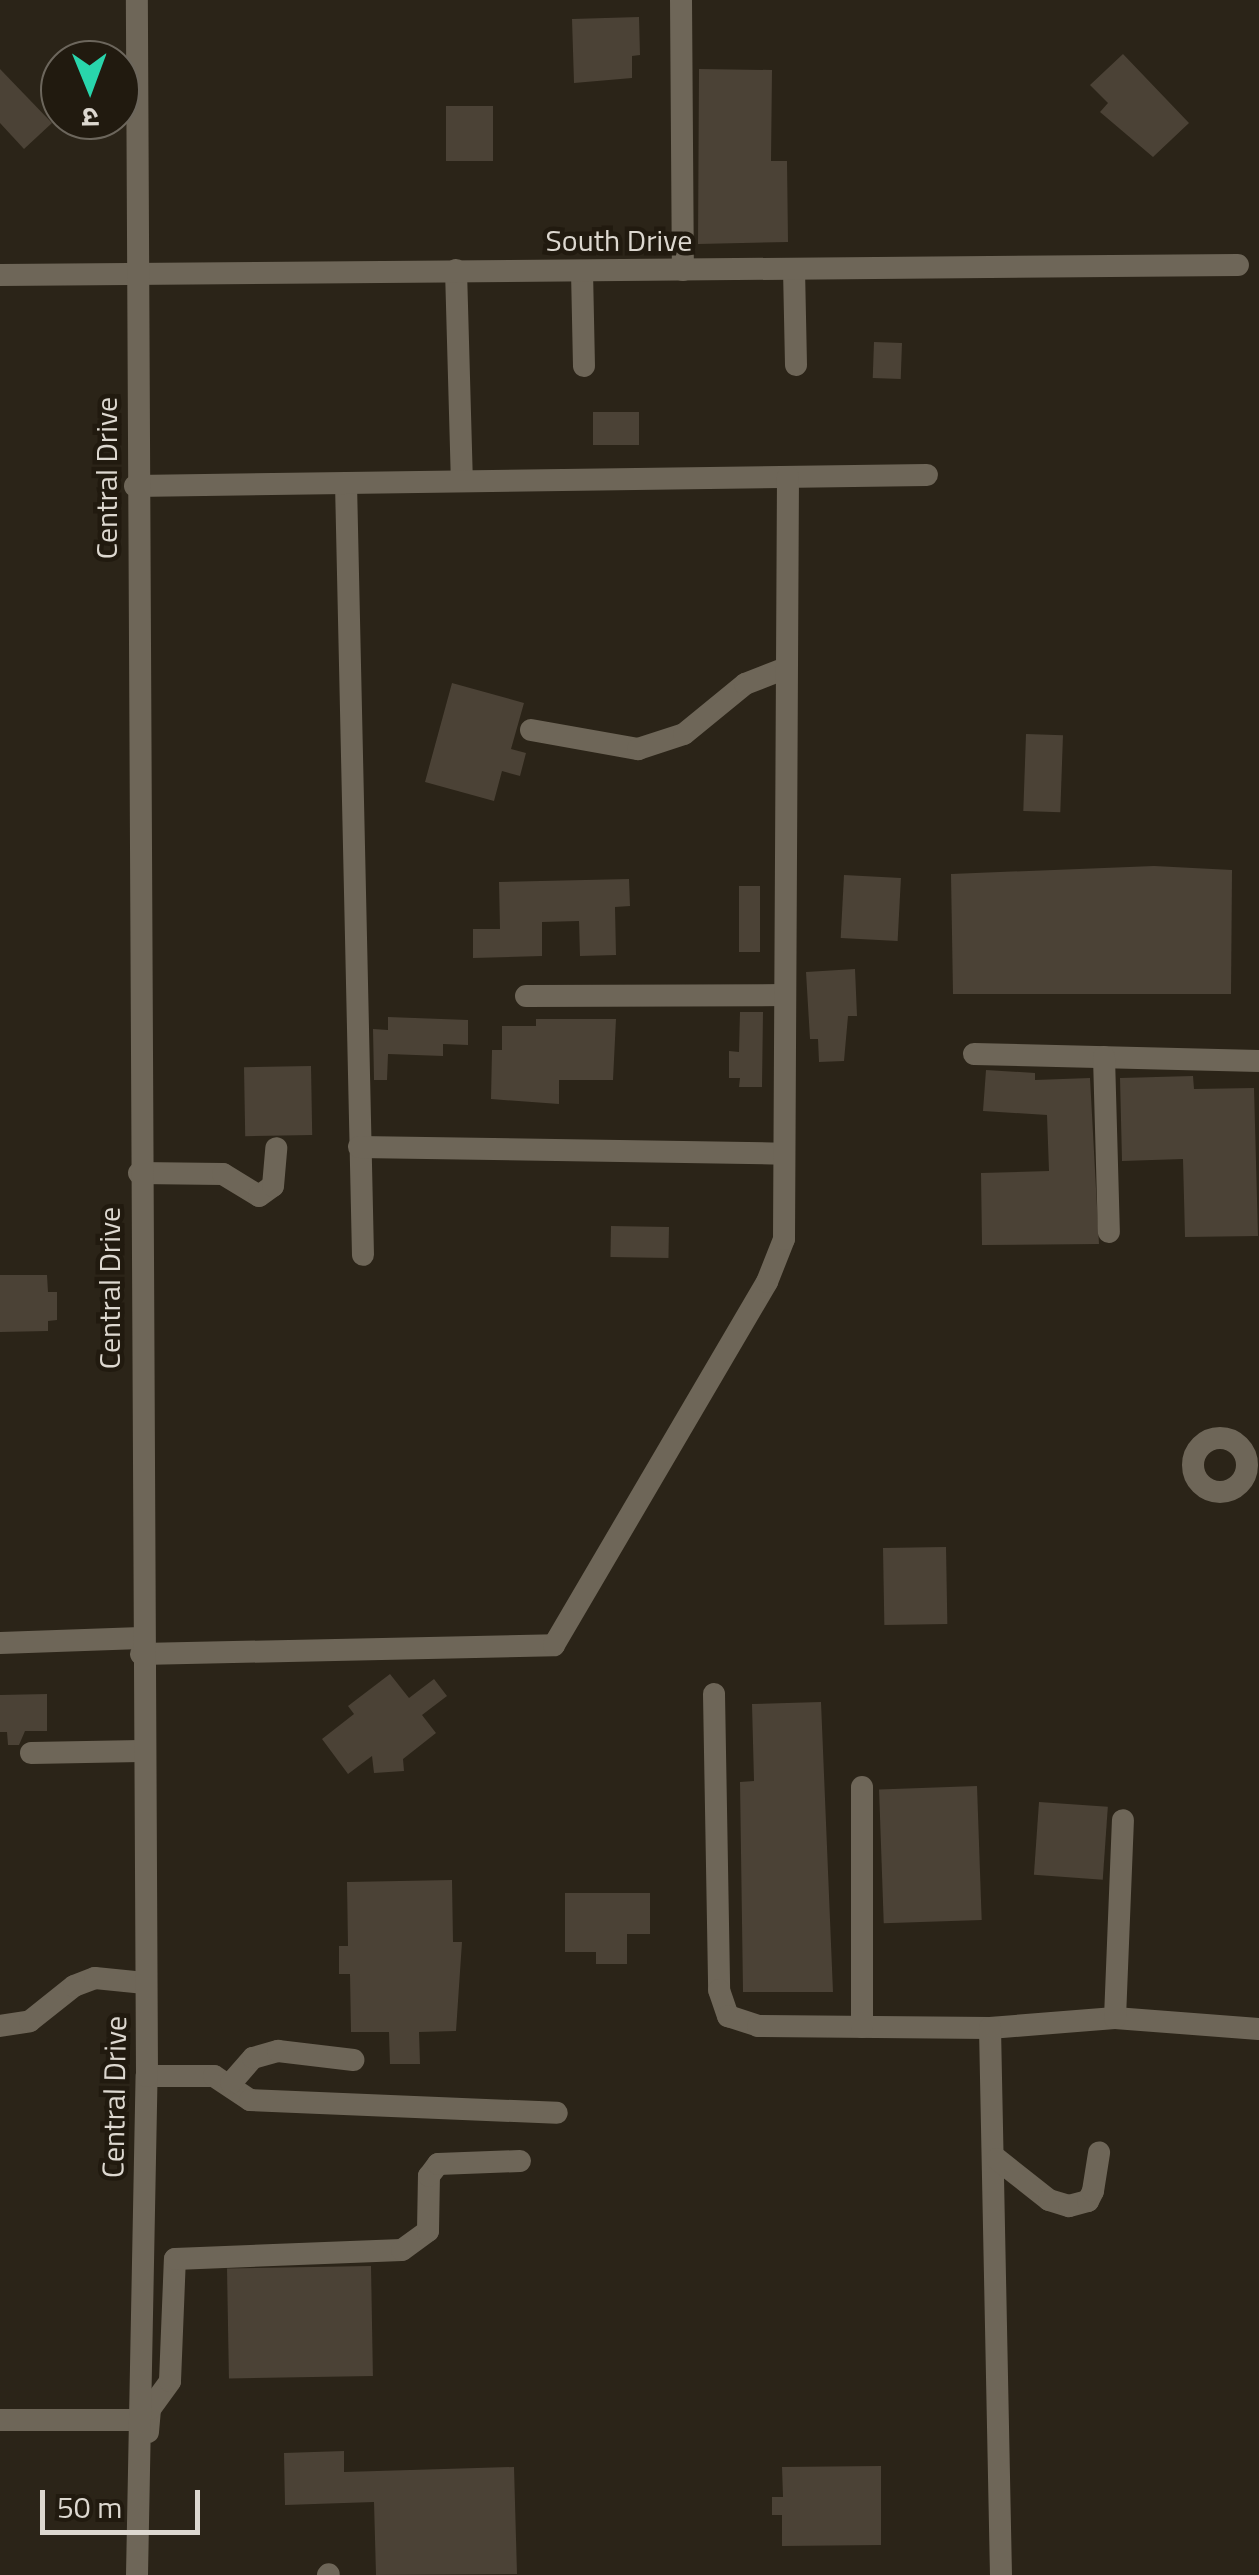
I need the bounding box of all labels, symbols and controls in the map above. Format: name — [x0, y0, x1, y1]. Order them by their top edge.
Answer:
north arrow — [40, 40, 140, 140]
text: उ — [82, 97, 99, 140]
street label: South Drive — [546, 222, 692, 258]
street label: Central Drive — [88, 397, 124, 559]
street label: Central Drive — [91, 1207, 127, 1369]
street label: Central Drive — [95, 2016, 133, 2178]
scale bar — [45, 2470, 205, 2532]
text: 50 m — [57, 2484, 122, 2530]

